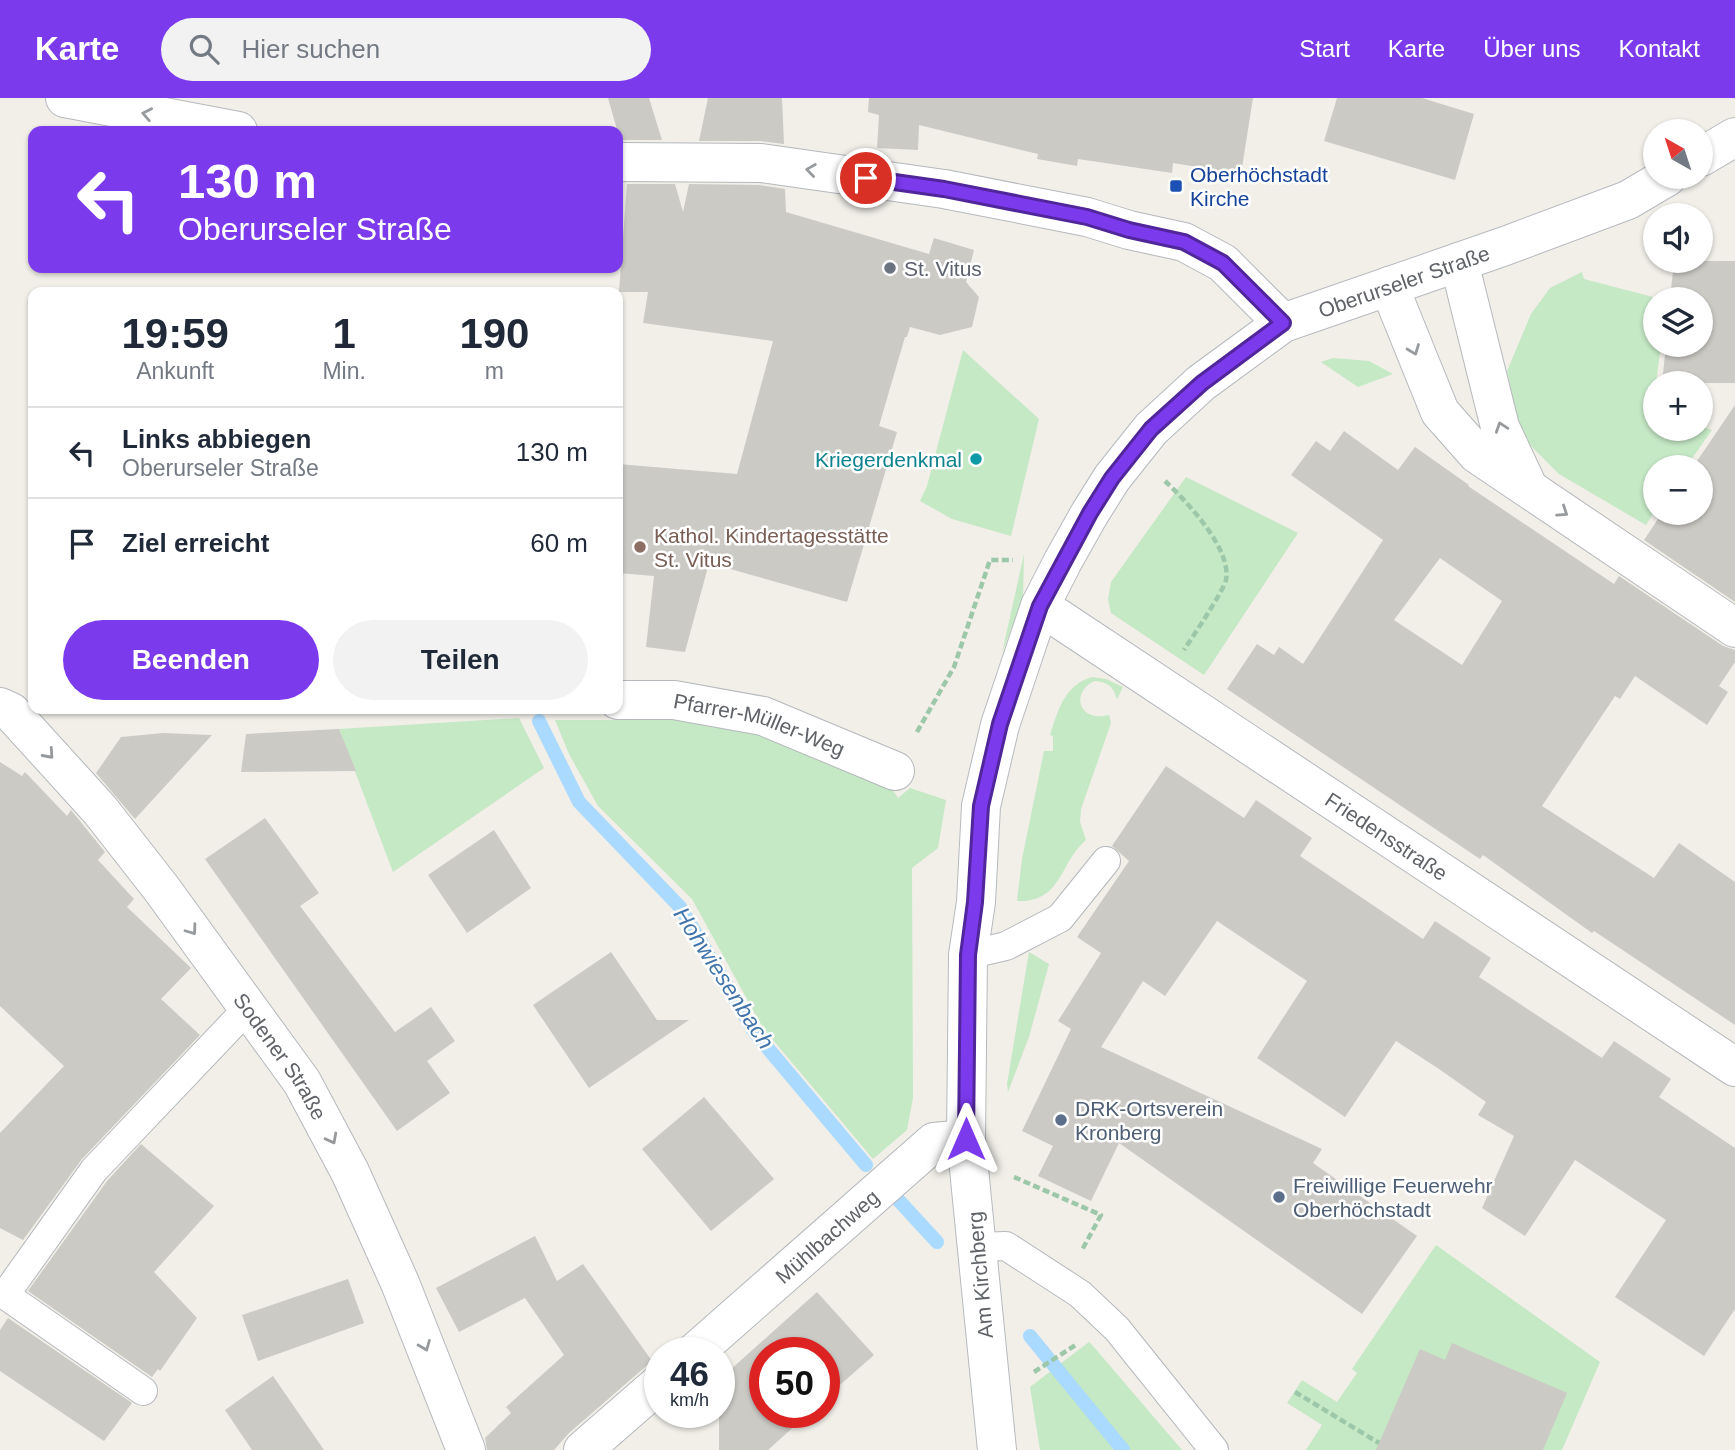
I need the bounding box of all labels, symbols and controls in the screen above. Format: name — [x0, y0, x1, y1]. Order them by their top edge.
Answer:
search box — [161, 18, 651, 81]
text: Karte — [35, 30, 119, 67]
icon: search — [185, 30, 223, 68]
text: Hier suchen — [241, 34, 380, 64]
text: Start — [1299, 35, 1350, 62]
text: Karte — [1388, 35, 1445, 62]
text: Über uns — [1483, 35, 1581, 62]
text: Kontakt — [1619, 35, 1700, 62]
one-way arrow — [141, 107, 152, 122]
north arrow — [1643, 119, 1713, 189]
map controls — [1643, 119, 1713, 525]
pin — [836, 148, 896, 208]
icon: left — [63, 154, 154, 245]
text: 130 m — [178, 154, 317, 208]
icon: arrive — [847, 159, 885, 197]
one-way arrow — [805, 162, 817, 177]
place label: Oberhöchstadt Kirche — [1190, 163, 1328, 210]
marker: Oberhöchstadt Kirche — [1168, 178, 1184, 194]
button: sound — [1643, 203, 1713, 273]
text: Oberurseler Straße — [178, 211, 452, 247]
street label: Oberurseler Straße — [1315, 241, 1493, 321]
place label: St. Vitus — [904, 257, 982, 280]
marker: St. Vitus — [882, 260, 898, 276]
button: layers — [1643, 287, 1713, 357]
text: 19:59 — [122, 310, 229, 357]
text: 1 — [332, 310, 356, 357]
text: 190 — [459, 310, 529, 357]
one-way arrow — [1406, 343, 1420, 355]
text: Ankunft — [136, 358, 214, 384]
text: Min. — [322, 358, 366, 384]
text: m — [485, 358, 504, 384]
button: + — [1643, 371, 1713, 441]
one-way arrow — [1495, 421, 1509, 433]
text: Links abbiegen — [122, 424, 311, 454]
icon: left — [63, 434, 101, 472]
text: 130 m — [516, 437, 588, 467]
place label: Kriegerdenkmal — [815, 448, 962, 471]
marker: Kriegerdenkmal — [968, 451, 984, 467]
text: Oberurseler Straße — [122, 455, 319, 481]
button: − — [1643, 455, 1713, 525]
one-way arrow — [1555, 504, 1568, 516]
place label: Kathol. Kindertagesstätte St. Vitus — [654, 524, 889, 571]
icon: arrive — [63, 525, 101, 563]
text: Ziel erreicht — [122, 528, 269, 558]
text: 60 m — [530, 528, 588, 558]
marker: Kathol. Kindertagesstätte St. Vitus — [632, 539, 648, 555]
button: Beenden — [63, 620, 319, 700]
button: Teilen — [333, 620, 588, 700]
street label: Pfarrer-Müller-Weg — [672, 689, 848, 760]
one-way arrow — [41, 746, 53, 759]
street label: Friedensstraße — [1321, 787, 1452, 885]
water label: Hohwiesenbach — [669, 902, 779, 1054]
one-way arrow — [184, 922, 197, 935]
street label: Sodener Straße — [230, 988, 331, 1123]
place label: DRK-Ortsverein Kronberg — [1075, 1097, 1223, 1144]
position arrow — [929, 1102, 1003, 1176]
marker: DRK-Ortsverein Kronberg — [1053, 1112, 1069, 1128]
one-way arrow — [324, 1132, 338, 1144]
place label: Freiwillige Feuerwehr Oberhöchstadt — [1293, 1174, 1493, 1221]
street label: Mühlbachweg — [771, 1185, 883, 1288]
marker: Freiwillige Feuerwehr Oberhöchstadt — [1271, 1189, 1287, 1205]
street label: Am Kirchberg — [963, 1211, 997, 1339]
speed limit sign: 50 — [749, 1337, 840, 1428]
one-way arrow — [417, 1340, 431, 1352]
text: 46 — [670, 1354, 709, 1393]
text: km/h — [670, 1390, 709, 1410]

